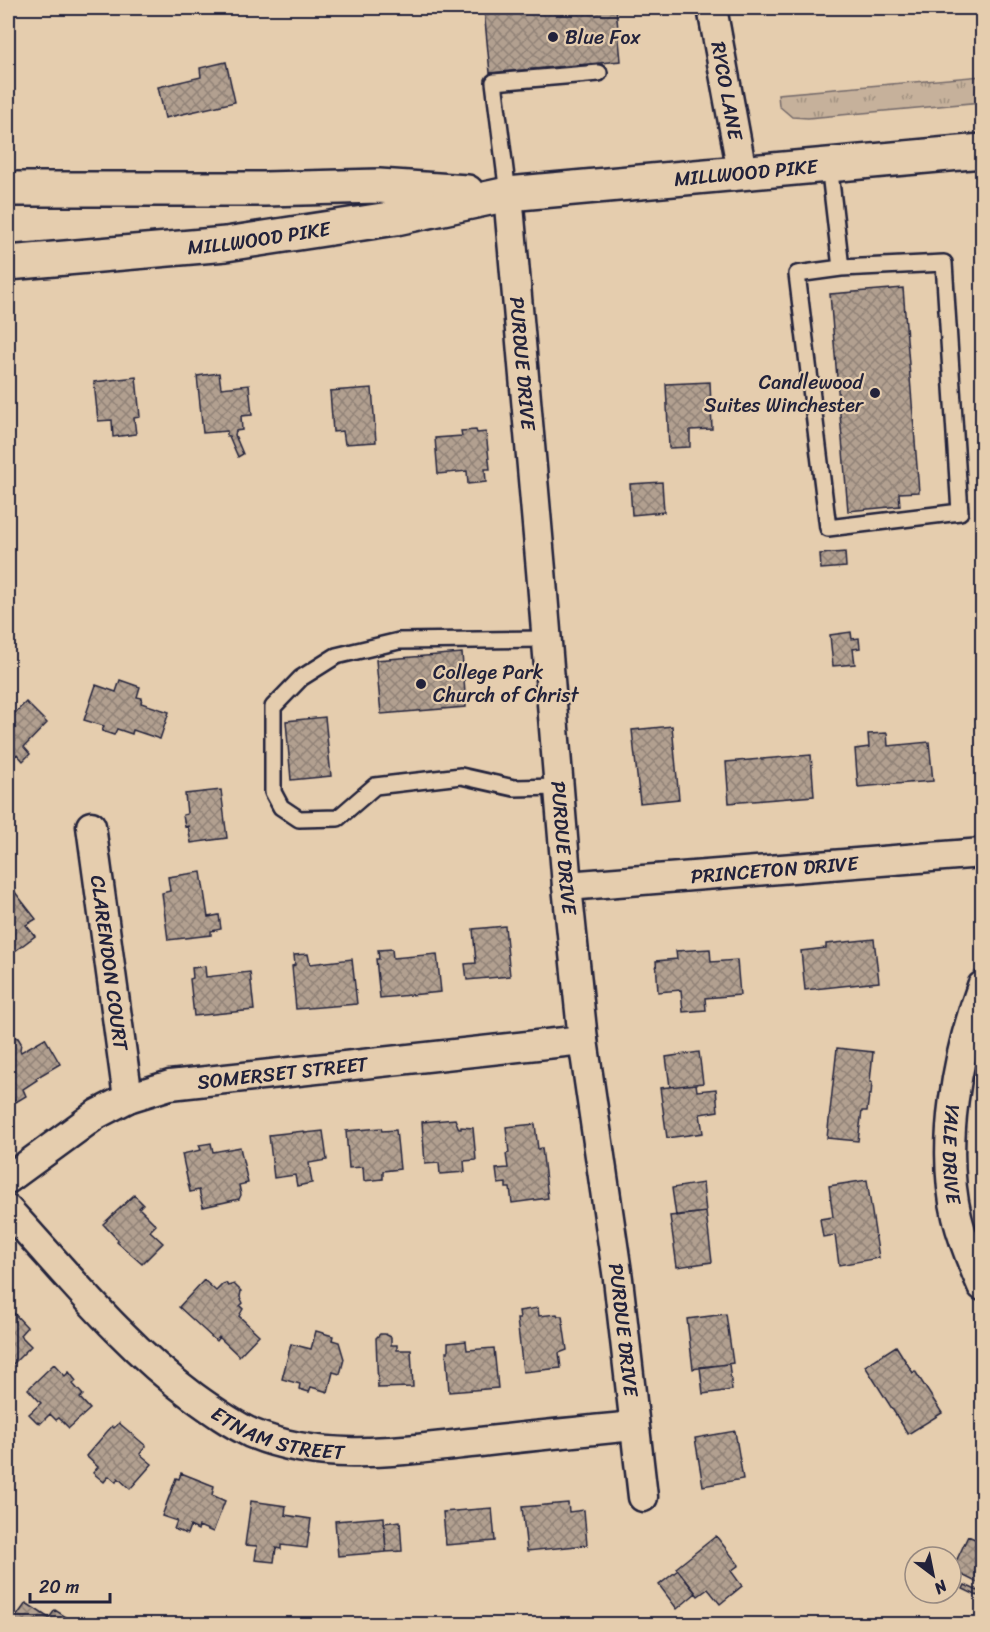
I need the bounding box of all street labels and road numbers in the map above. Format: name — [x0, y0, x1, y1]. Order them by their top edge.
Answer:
street label: RYCO LANE — [700, 39, 753, 145]
street label: MILLWOOD PIKE — [672, 149, 821, 197]
street label: MILLWOOD PIKE — [186, 211, 335, 265]
street label: PURDUE DRIVE — [499, 295, 546, 434]
street label: PURDUE DRIVE — [540, 779, 587, 918]
street label: PRINCETON DRIVE — [689, 846, 861, 894]
street label: CLARENDON COURT — [80, 873, 138, 1054]
street label: SOMERSET STREET — [195, 1046, 370, 1100]
street label: YALE DRIVE — [932, 1102, 971, 1208]
street label: PURDUE DRIVE — [598, 1261, 649, 1400]
street label: ETNAM STREET — [204, 1397, 347, 1470]

